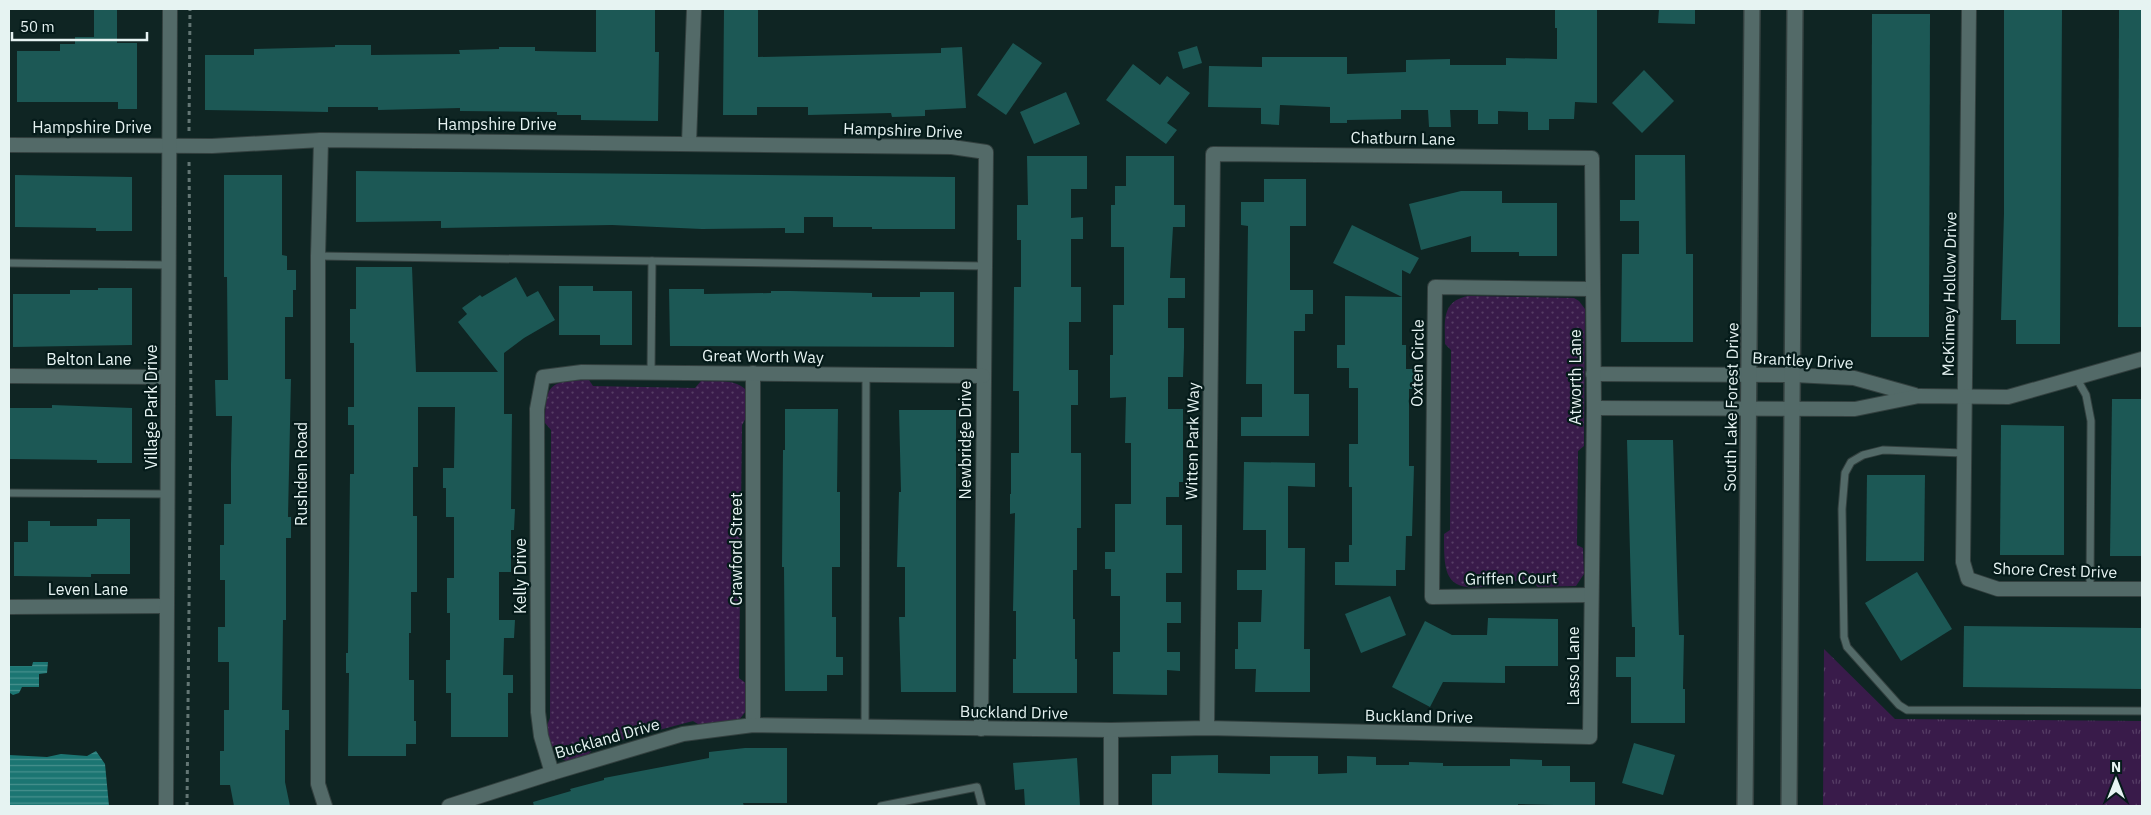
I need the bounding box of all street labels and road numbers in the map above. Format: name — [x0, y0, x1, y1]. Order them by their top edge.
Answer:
street label: Hampshire Drive — [437, 114, 557, 134]
street label: Hampshire Drive — [32, 117, 152, 137]
street label: Hampshire Drive — [843, 118, 963, 142]
street label: Chatburn Lane — [1350, 127, 1456, 149]
street label: McKinney Hollow Drive — [1938, 211, 1960, 377]
street label: Oxten Circle — [1406, 319, 1428, 407]
street label: South Lake Forest Drive — [1720, 322, 1742, 492]
street label: Atworth Lane — [1565, 329, 1585, 425]
street label: Village Park Drive — [141, 344, 161, 470]
street label: Great Worth Way — [702, 345, 824, 367]
street label: Brantley Drive — [1752, 347, 1854, 373]
street label: Belton Lane — [46, 349, 132, 369]
street label: Newbridge Drive — [955, 380, 975, 499]
street label: Witten Park Way — [1181, 382, 1203, 500]
street label: Rushden Road — [291, 422, 311, 526]
street label: Crawford Street — [726, 492, 746, 606]
street label: Kelly Drive — [510, 538, 530, 614]
street label: Shore Crest Drive — [1992, 558, 2118, 582]
street label: Griffen Court — [1465, 567, 1557, 589]
street label: Leven Lane — [48, 579, 128, 599]
street label: Lasso Lane — [1563, 626, 1583, 706]
street label: Buckland Drive — [960, 701, 1068, 723]
street label: Buckland Drive — [1365, 705, 1473, 727]
street label: Buckland Drive — [552, 713, 662, 763]

